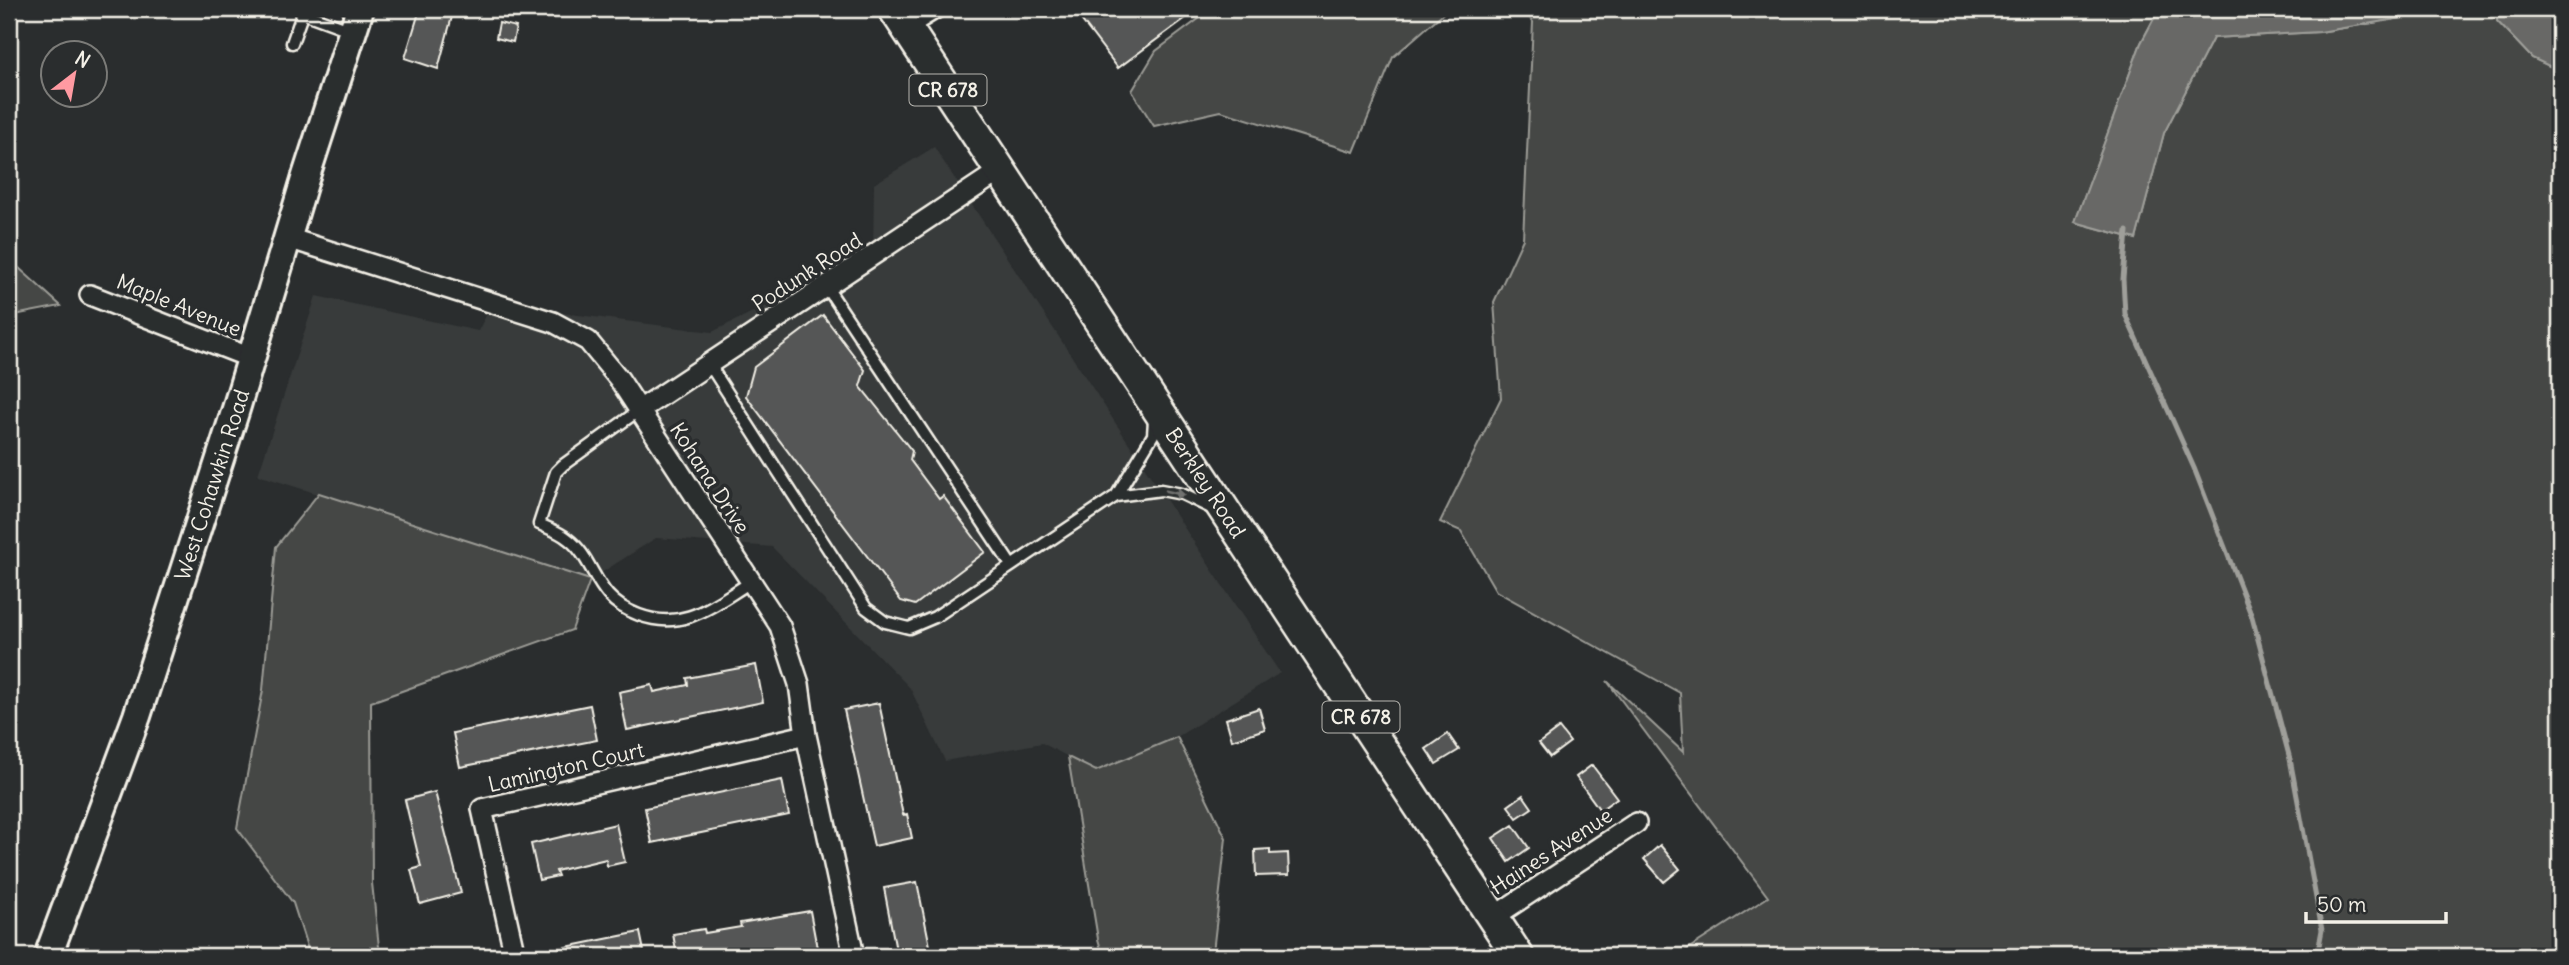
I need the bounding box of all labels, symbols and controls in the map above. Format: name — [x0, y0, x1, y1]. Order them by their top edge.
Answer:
north arrow — [38, 38, 108, 108]
text: N — [71, 46, 95, 73]
road number: CR 678 — [909, 74, 986, 106]
street label: Podunk Road — [747, 226, 867, 318]
street label: Maple Avenue — [113, 268, 245, 342]
street label: West Cohawkin Road — [168, 386, 255, 584]
street label: Kohana Drive — [664, 417, 756, 539]
street label: Berkley Road — [1160, 422, 1252, 543]
one-way arrow — [1164, 488, 1186, 499]
road number: CR 678 — [1322, 702, 1400, 732]
street label: Lamington Court — [485, 736, 647, 798]
street label: Haines Avenue — [1485, 801, 1617, 901]
scale bar — [2306, 881, 2446, 925]
text: 50 m — [2317, 891, 2366, 918]

